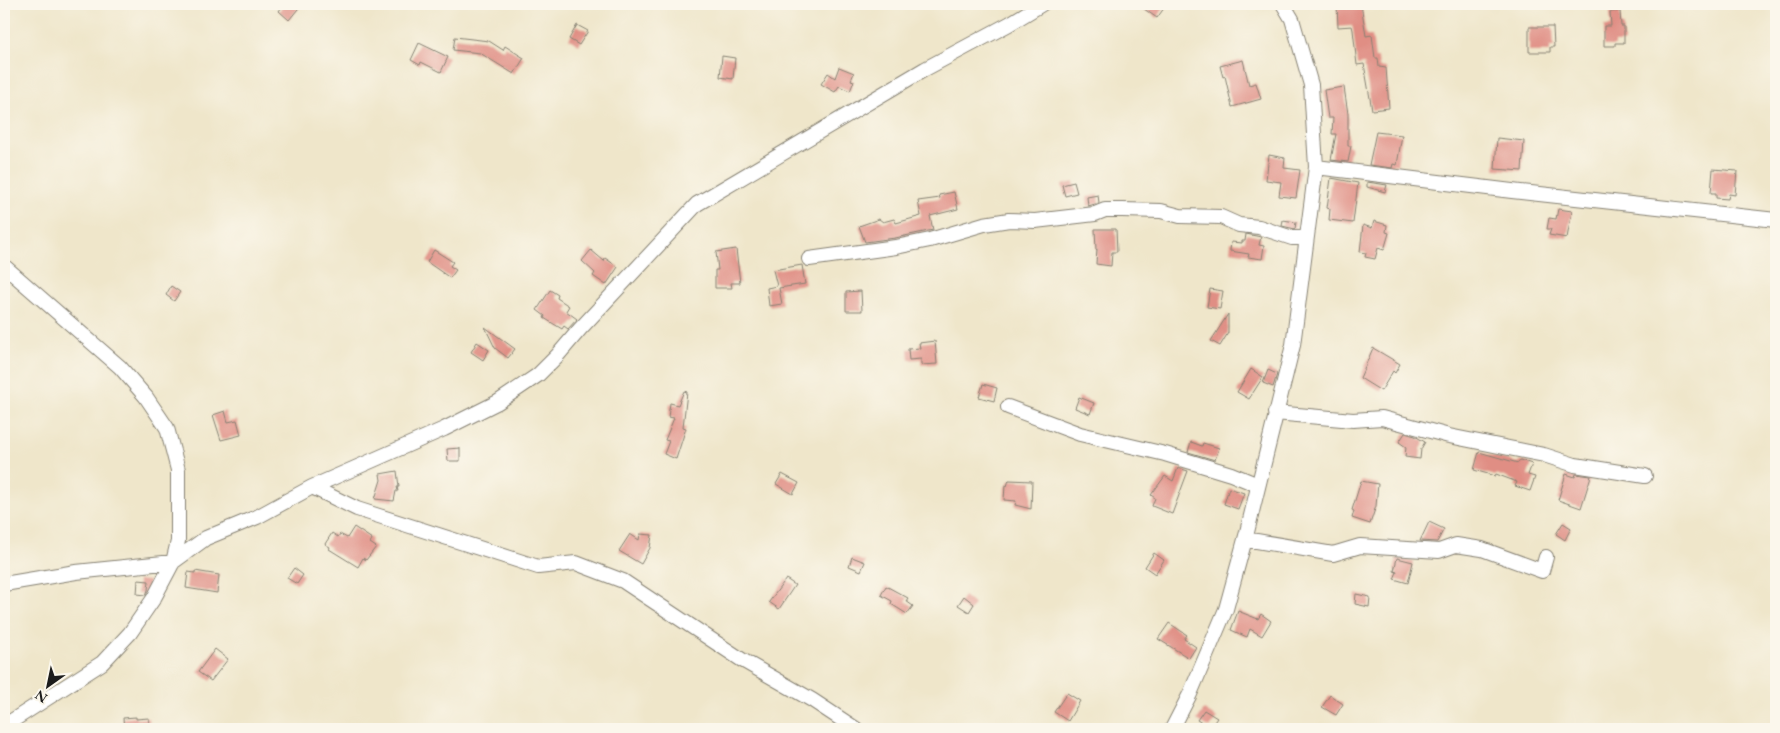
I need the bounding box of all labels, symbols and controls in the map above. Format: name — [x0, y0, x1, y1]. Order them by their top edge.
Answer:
north arrow — [22, 660, 72, 710]
text: N — [31, 686, 51, 708]

